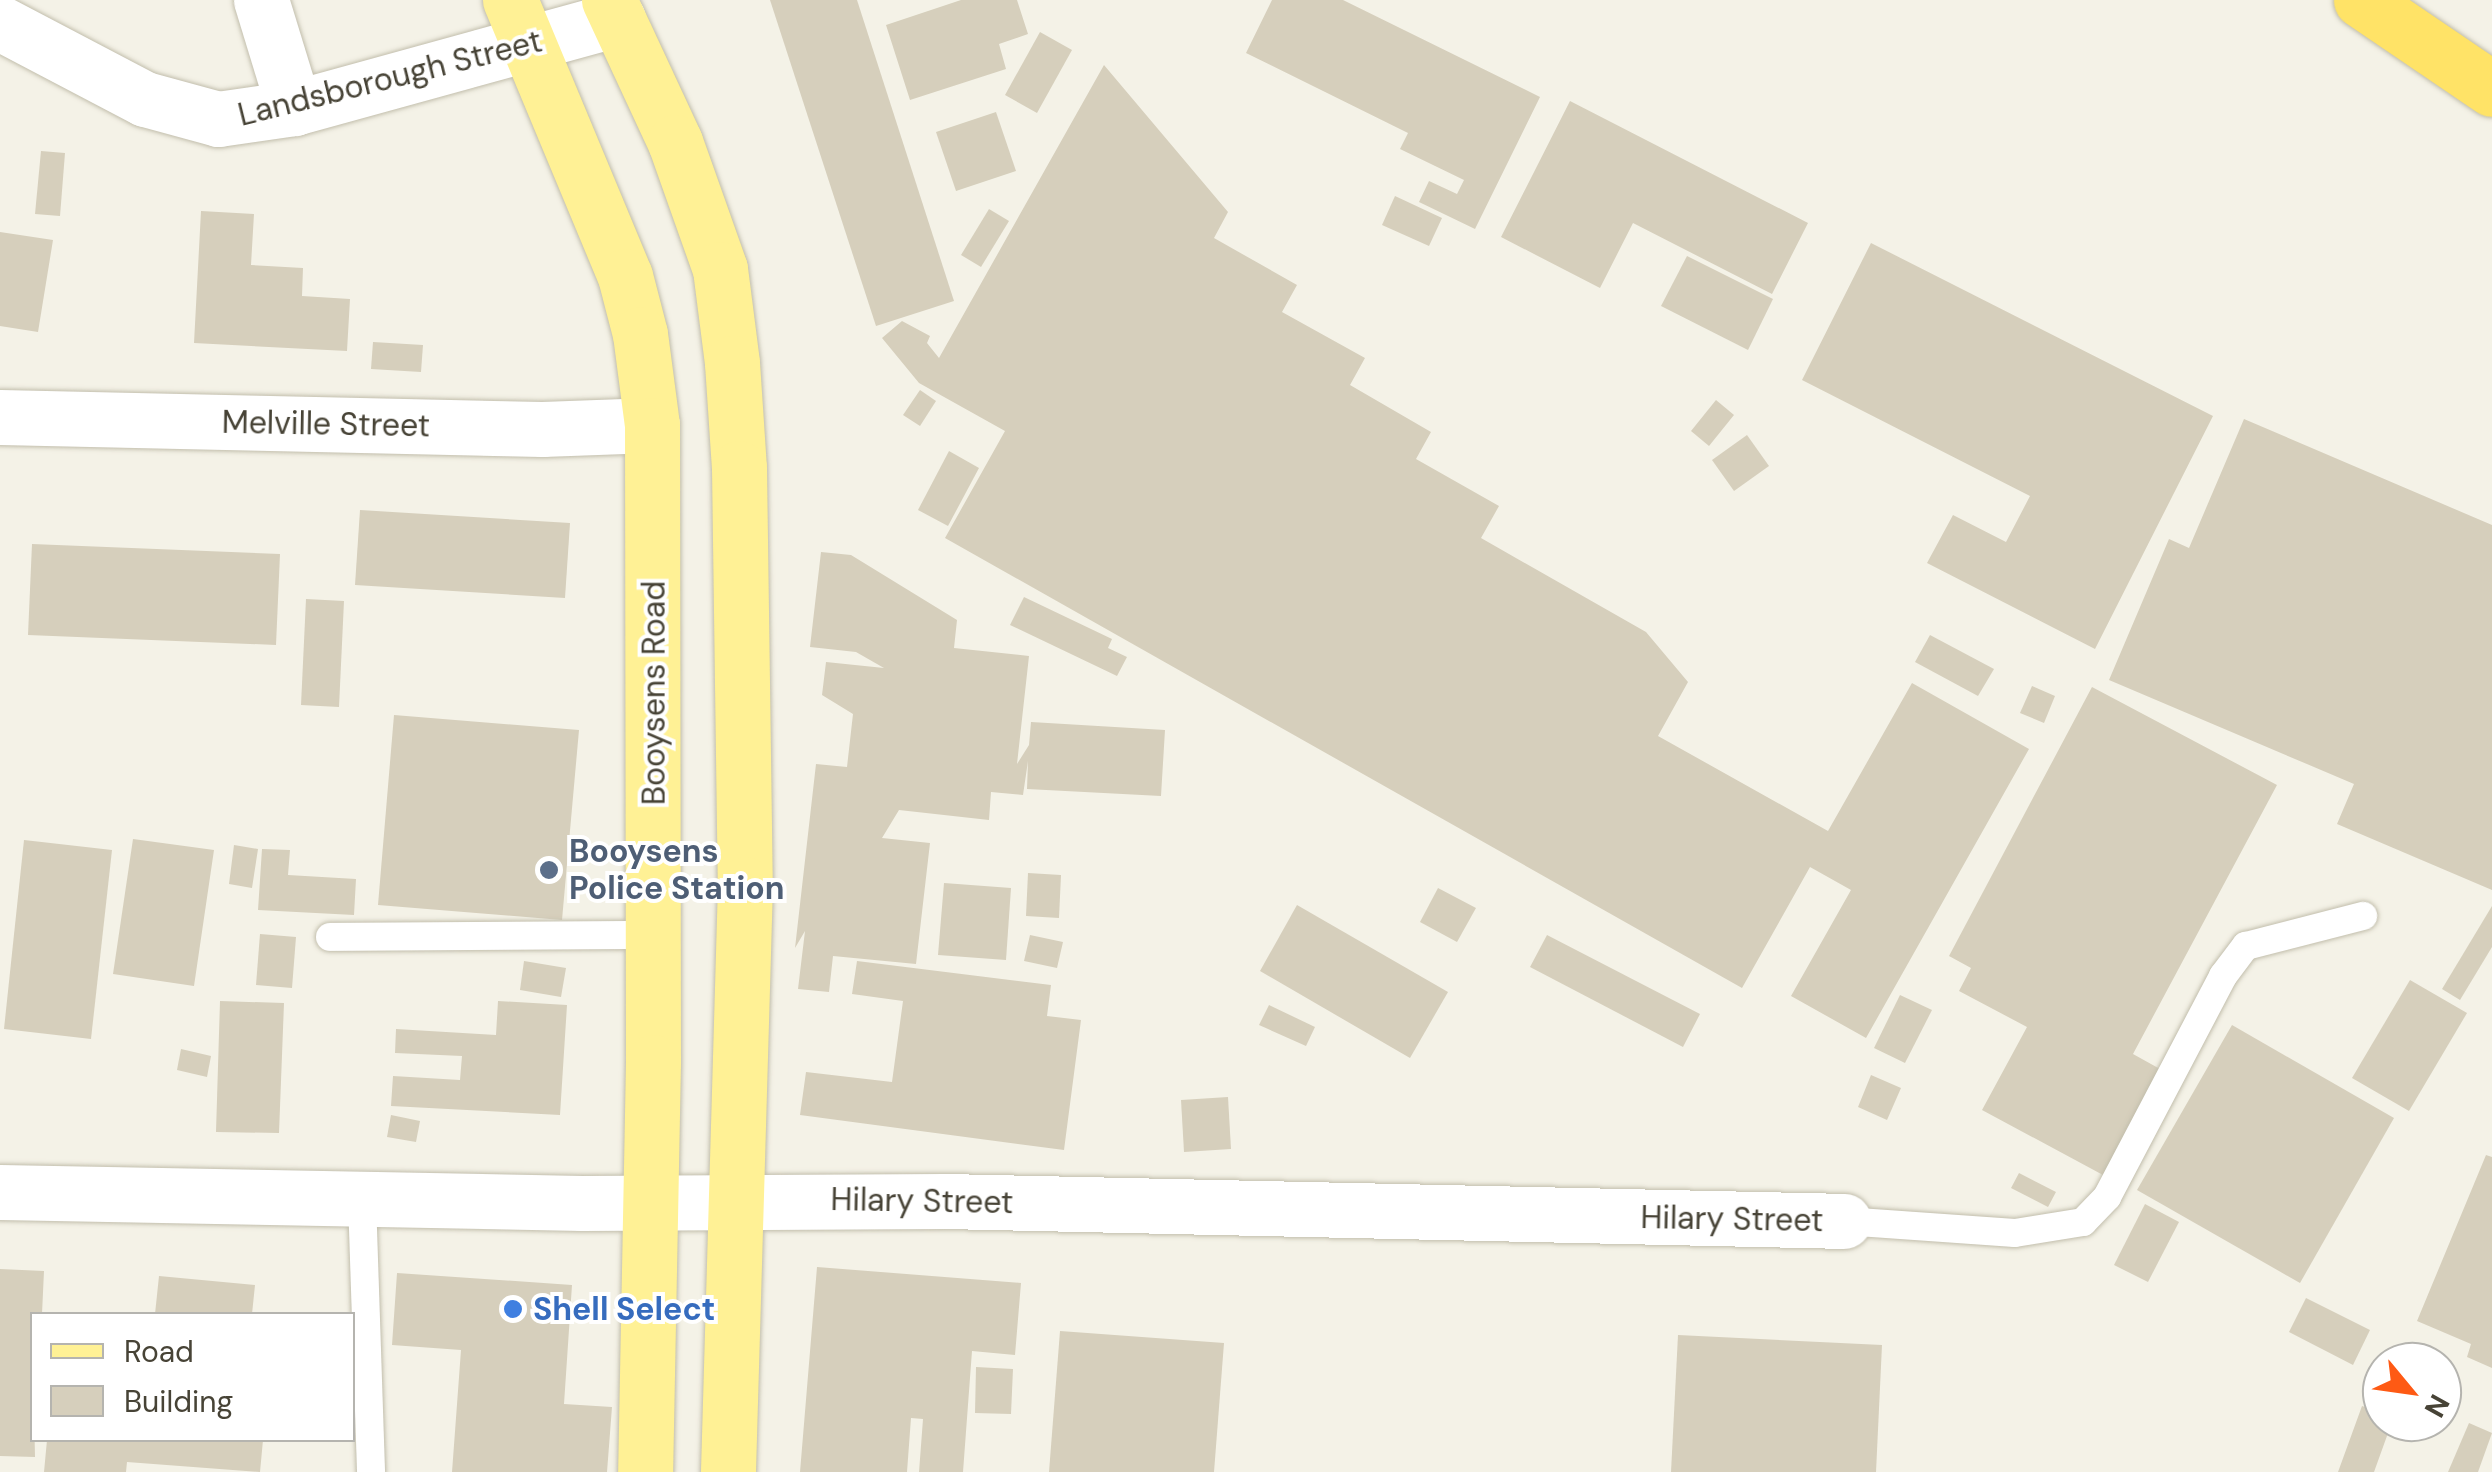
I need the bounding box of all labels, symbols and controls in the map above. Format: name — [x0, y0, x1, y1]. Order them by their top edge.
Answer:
street label: Landsborough Street — [234, 22, 546, 134]
street label: Melville Street — [221, 403, 431, 445]
street label: Booysens Road — [635, 581, 673, 805]
place label: Booysens Police Station — [569, 833, 785, 908]
marker: Booysens Police Station — [538, 859, 560, 881]
street label: Hilary Street — [830, 1180, 1014, 1222]
street label: Hilary Street — [1640, 1198, 1824, 1240]
place label: Shell Select — [533, 1290, 715, 1328]
marker: Shell Select — [502, 1298, 524, 1320]
legend — [30, 1312, 355, 1442]
text: Road — [124, 1332, 194, 1371]
north arrow — [2362, 1342, 2462, 1442]
text: Building — [124, 1382, 233, 1421]
text: N — [2416, 1388, 2458, 1424]

